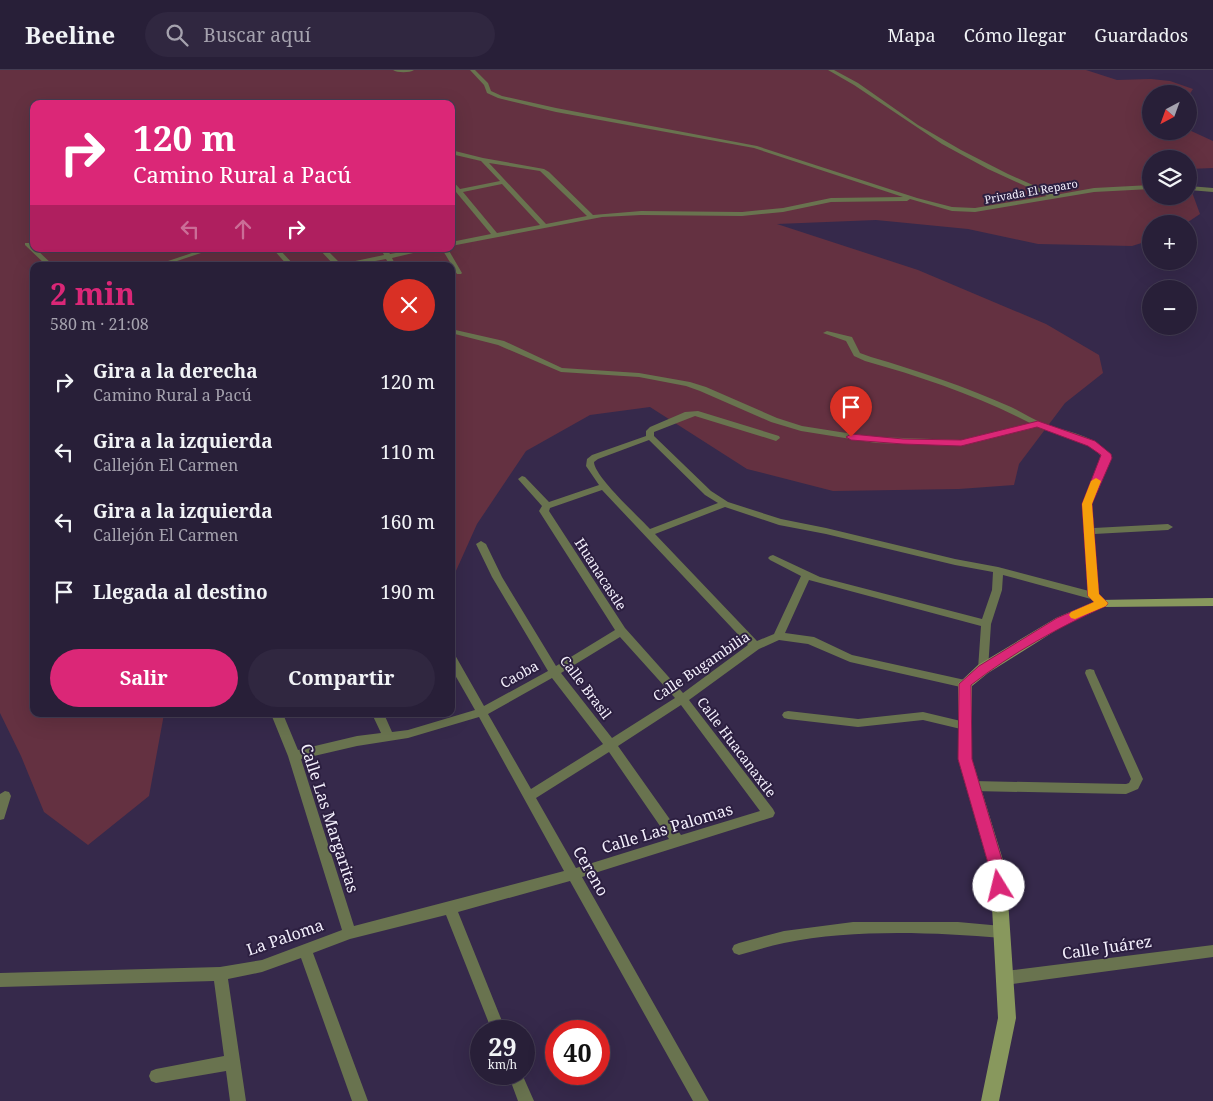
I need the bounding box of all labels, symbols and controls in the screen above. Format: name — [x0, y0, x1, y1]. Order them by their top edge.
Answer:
search box — [145, 12, 495, 57]
text: Beeline — [25, 18, 115, 51]
icon: search — [163, 21, 191, 49]
text: Buscar aquí — [203, 22, 311, 48]
text: Mapa — [888, 23, 936, 47]
text: Cómo llegar — [964, 23, 1066, 47]
text: Guardados — [1094, 23, 1188, 47]
north arrow — [1142, 85, 1198, 140]
map controls — [1142, 85, 1197, 335]
text: 120 m — [133, 114, 236, 161]
icon: right — [50, 120, 115, 185]
button: layers — [1142, 150, 1197, 205]
text: Camino Rural a Pacú — [133, 159, 351, 189]
street label: Privada El Reparo — [983, 175, 1079, 207]
icon: left — [176, 215, 204, 243]
icon: ahead — [229, 215, 257, 243]
icon: right — [282, 215, 310, 243]
button: + — [1142, 215, 1197, 270]
text: 2 min — [50, 273, 135, 314]
button: close — [383, 279, 435, 331]
button: − — [1142, 280, 1197, 335]
text: 580 m · 21:08 — [50, 313, 149, 335]
text: Gira a la derecha — [93, 358, 258, 384]
icon: right — [50, 368, 78, 396]
text: 120 m — [380, 369, 435, 395]
text: Camino Rural a Pacú — [93, 384, 252, 406]
pin — [830, 386, 872, 437]
icon: arrive — [837, 393, 865, 421]
text: Gira a la izquierda — [93, 428, 273, 454]
icon: left — [50, 438, 78, 466]
text: 110 m — [380, 439, 435, 465]
text: Callejón El Carmen — [93, 454, 238, 476]
text: Gira a la izquierda — [93, 498, 273, 524]
icon: left — [50, 508, 78, 536]
text: 160 m — [380, 509, 435, 535]
text: Callejón El Carmen — [93, 524, 238, 546]
street label: Huanacastle — [571, 534, 631, 614]
icon: arrive — [50, 578, 78, 606]
text: Llegada al destino — [93, 579, 268, 605]
text: 190 m — [380, 579, 435, 605]
street label: Calle Bugambilia — [649, 627, 753, 705]
button: Salir — [50, 649, 238, 707]
button: Compartir — [248, 649, 435, 707]
street label: Calle Brasil — [556, 651, 616, 723]
street label: Caoba — [496, 656, 542, 692]
street label: Calle Huacanaxtle — [693, 693, 781, 801]
street label: Calle Las Margaritas — [296, 741, 364, 895]
street label: Calle Las Palomas — [599, 798, 735, 858]
street label: Cereno — [568, 842, 614, 900]
position arrow — [972, 859, 1024, 911]
street label: La Paloma — [244, 914, 326, 960]
street label: Calle Juárez — [1061, 930, 1153, 964]
speed limit sign: 40 — [545, 1020, 610, 1085]
text: 29 — [488, 1029, 517, 1063]
text: km/h — [488, 1056, 517, 1073]

